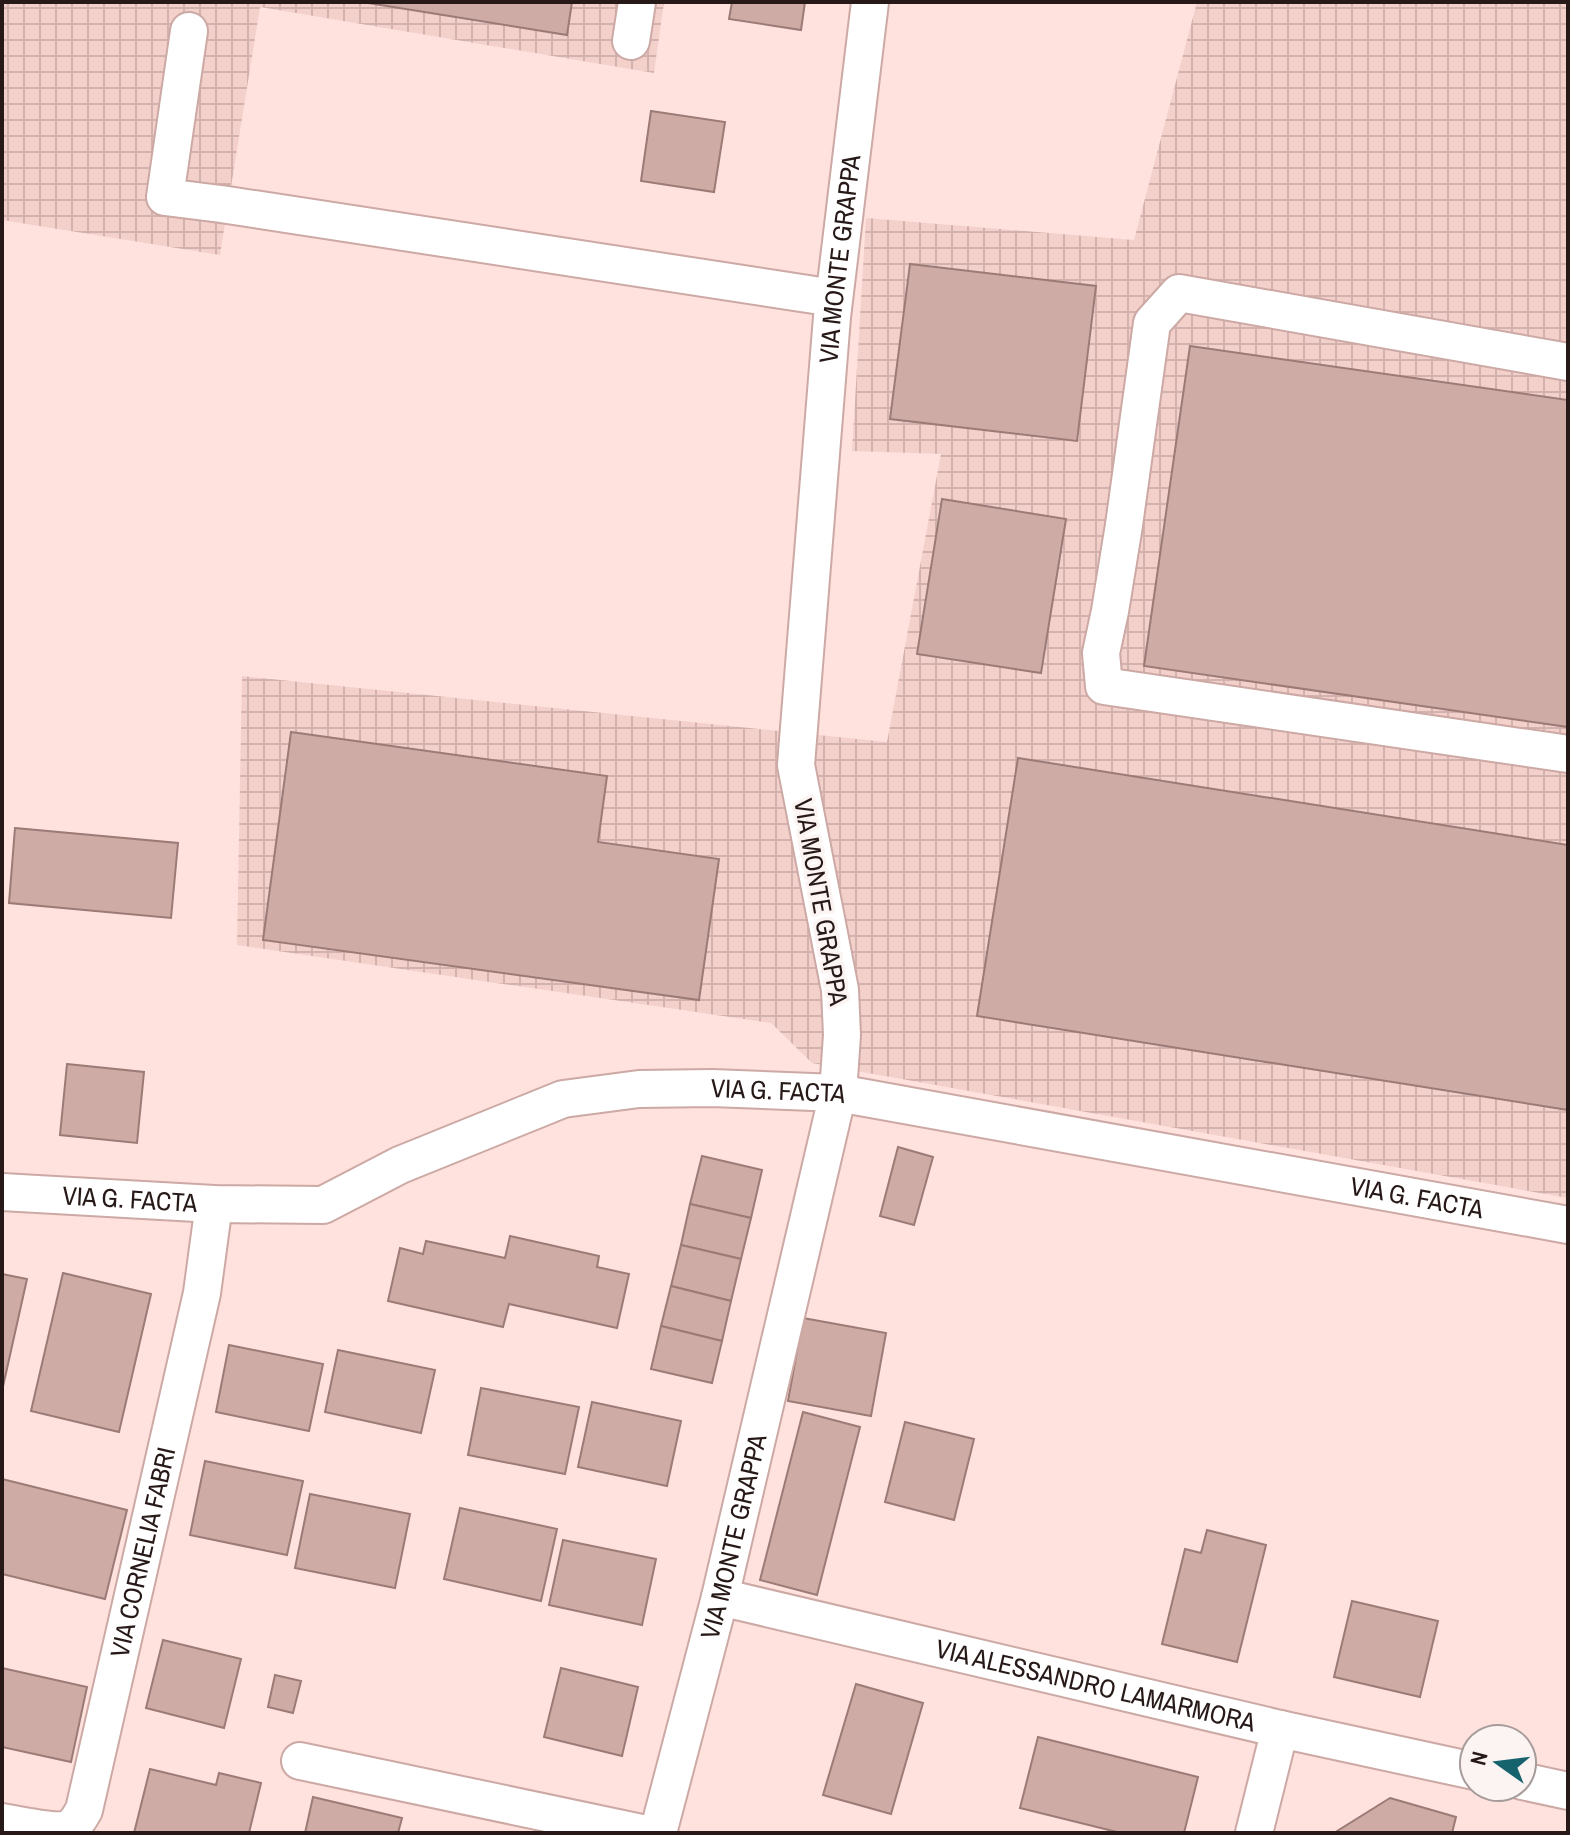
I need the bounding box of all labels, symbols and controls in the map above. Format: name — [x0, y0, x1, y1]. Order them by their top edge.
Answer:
street label: VIA MONTE GRAPPA — [810, 152, 869, 364]
street label: VIA MONTE GRAPPA — [786, 796, 857, 1009]
street label: VIA G. FACTA — [710, 1070, 850, 1111]
street label: VIA G. FACTA — [1348, 1168, 1487, 1227]
street label: VIA G. FACTA — [62, 1177, 199, 1220]
street label: VIA MONTE GRAPPA — [692, 1430, 775, 1643]
street label: VIA CORNELIA FABRI — [101, 1444, 183, 1661]
street label: VIA ALESSANDRO LAMARMORA — [933, 1630, 1260, 1740]
north arrow — [1458, 1723, 1538, 1803]
text: N — [1462, 1748, 1495, 1768]

